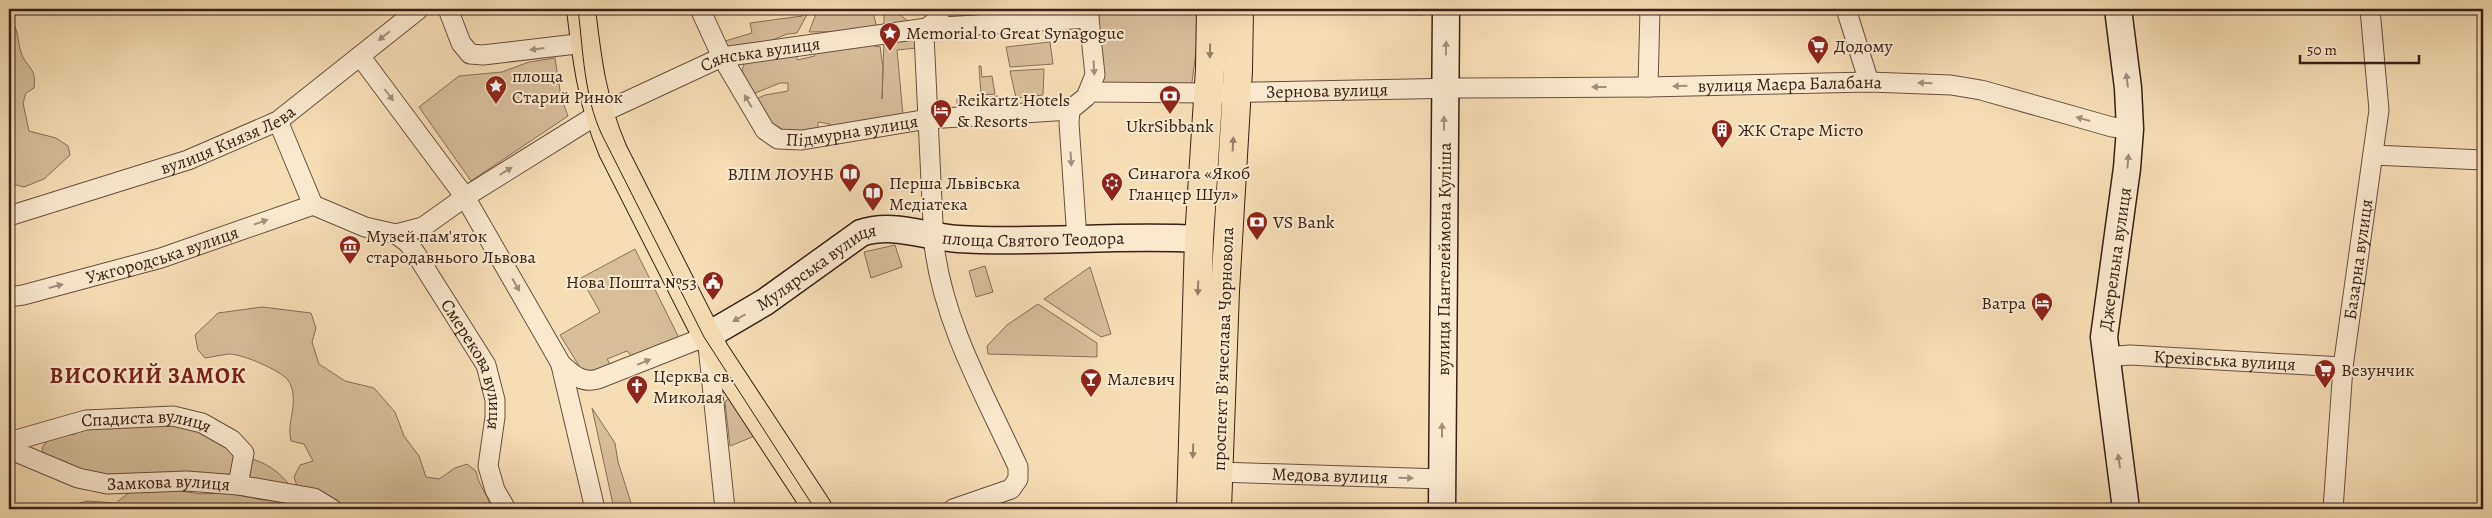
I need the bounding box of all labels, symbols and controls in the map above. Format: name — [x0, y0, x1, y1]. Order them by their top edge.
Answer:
place icon: Memorial to Great Synagogue — [878, 21, 902, 52]
place label: Memorial to Great Synagogue — [906, 21, 1124, 45]
one-way arrow — [378, 31, 391, 42]
street label: Сянська вулиця — [696, 31, 822, 78]
scale bar — [2300, 32, 2418, 64]
supermarket icon: Додому — [1806, 34, 1830, 65]
place label: Додому — [1834, 34, 1894, 58]
one-way arrow — [1442, 40, 1450, 56]
text: 50 m — [2307, 40, 2337, 60]
one-way arrow — [1206, 43, 1214, 59]
one-way arrow — [528, 45, 544, 53]
one-way arrow — [1091, 60, 1099, 76]
place label: площа Старий Ринок — [512, 64, 623, 109]
street label: вулиця Маєра Балабана — [1697, 70, 1883, 98]
one-way arrow — [2123, 72, 2131, 88]
place icon: площа Старий Ринок — [484, 74, 508, 105]
street label: Зернова вулиця — [1266, 77, 1388, 104]
one-way arrow — [1917, 79, 1933, 87]
one-way arrow — [1591, 83, 1607, 91]
one-way arrow — [1672, 83, 1688, 91]
bank icon: UkrSibbank — [1158, 84, 1182, 115]
one-way arrow — [384, 88, 394, 102]
place label: Reikartz Hotels & Resorts — [957, 88, 1070, 133]
one-way arrow — [744, 95, 753, 108]
hotel icon: Reikartz Hotels & Resorts — [929, 98, 953, 129]
street label: вулиця Князя Лева — [157, 99, 301, 180]
street label: Підмурна вулиця — [785, 109, 920, 152]
place label: UkrSibbank — [1126, 114, 1214, 138]
one-way arrow — [2075, 114, 2090, 122]
one-way arrow — [1440, 115, 1448, 131]
building icon: ЖК Старе Місто — [1710, 118, 1734, 149]
place label: ЖК Старе Місто — [1738, 118, 1863, 142]
one-way arrow — [1230, 136, 1238, 152]
street label: вулиця Пантелеймона Куліша — [1431, 142, 1457, 376]
one-way arrow — [1068, 151, 1076, 167]
one-way arrow — [2124, 153, 2132, 169]
place label: Синагога «Якоб Гланцер Шул» — [1128, 161, 1250, 206]
place label: ВЛІМ ЛОУНБ — [727, 162, 834, 186]
library icon: ВЛІМ ЛОУНБ — [838, 162, 862, 193]
one-way arrow — [500, 167, 513, 176]
place label: Перша Львівська Медіатека — [889, 171, 1021, 216]
synagogue icon: Синагога «Якоб Гланцер Шул» — [1100, 171, 1124, 202]
library icon: Перша Львівська Медіатека — [861, 181, 885, 212]
street label: Джерельна вулиця — [2093, 186, 2137, 332]
street label: Базарна вулиця — [2338, 197, 2378, 321]
bank icon: VS Bank — [1245, 210, 1269, 241]
place label: VS Bank — [1272, 210, 1335, 234]
one-way arrow — [254, 218, 269, 225]
street label: Мулярська вулиця — [752, 218, 878, 316]
street label: Ужгородська вулиця — [83, 220, 242, 290]
place label: Музей пам'яток стародавнього Львова — [366, 224, 537, 269]
street label: площа Святого Теодора — [941, 225, 1125, 252]
street label: проспект Вʼячеслава Чорновола — [1207, 226, 1239, 471]
museum icon: Музей пам'яток стародавнього Львова — [338, 234, 362, 265]
place label: Нова Пошта №53 — [566, 270, 697, 294]
public building icon: Нова Пошта №53 — [701, 270, 725, 301]
one-way arrow — [511, 278, 520, 291]
one-way arrow — [1194, 280, 1202, 296]
one-way arrow — [49, 282, 64, 290]
place label: Ватра — [1981, 291, 2027, 315]
hotel icon: Ватра — [2030, 291, 2054, 322]
street label: Смерекова вулиця — [435, 294, 507, 432]
one-way arrow — [732, 314, 745, 323]
street label: Крехівська вулиця — [2153, 344, 2297, 376]
one-way arrow — [636, 358, 651, 365]
supermarket icon: Везунчик — [2313, 358, 2337, 389]
place label: Везунчик — [2341, 358, 2415, 382]
district label: ВИСОКИЙ ЗАМОК — [50, 361, 246, 391]
place label: Церква св. Миколая — [653, 364, 735, 409]
bar icon: Малевич — [1079, 367, 1103, 398]
place label: Малевич — [1107, 367, 1175, 391]
church icon: Церква св. Миколая — [625, 374, 649, 405]
street label: Спадиста вулиця — [81, 404, 216, 438]
one-way arrow — [1438, 422, 1446, 438]
one-way arrow — [1188, 443, 1196, 459]
one-way arrow — [2115, 453, 2123, 469]
street label: Медова вулиця — [1271, 462, 1389, 489]
street label: Замкова вулиця — [106, 469, 231, 496]
one-way arrow — [1399, 474, 1415, 482]

